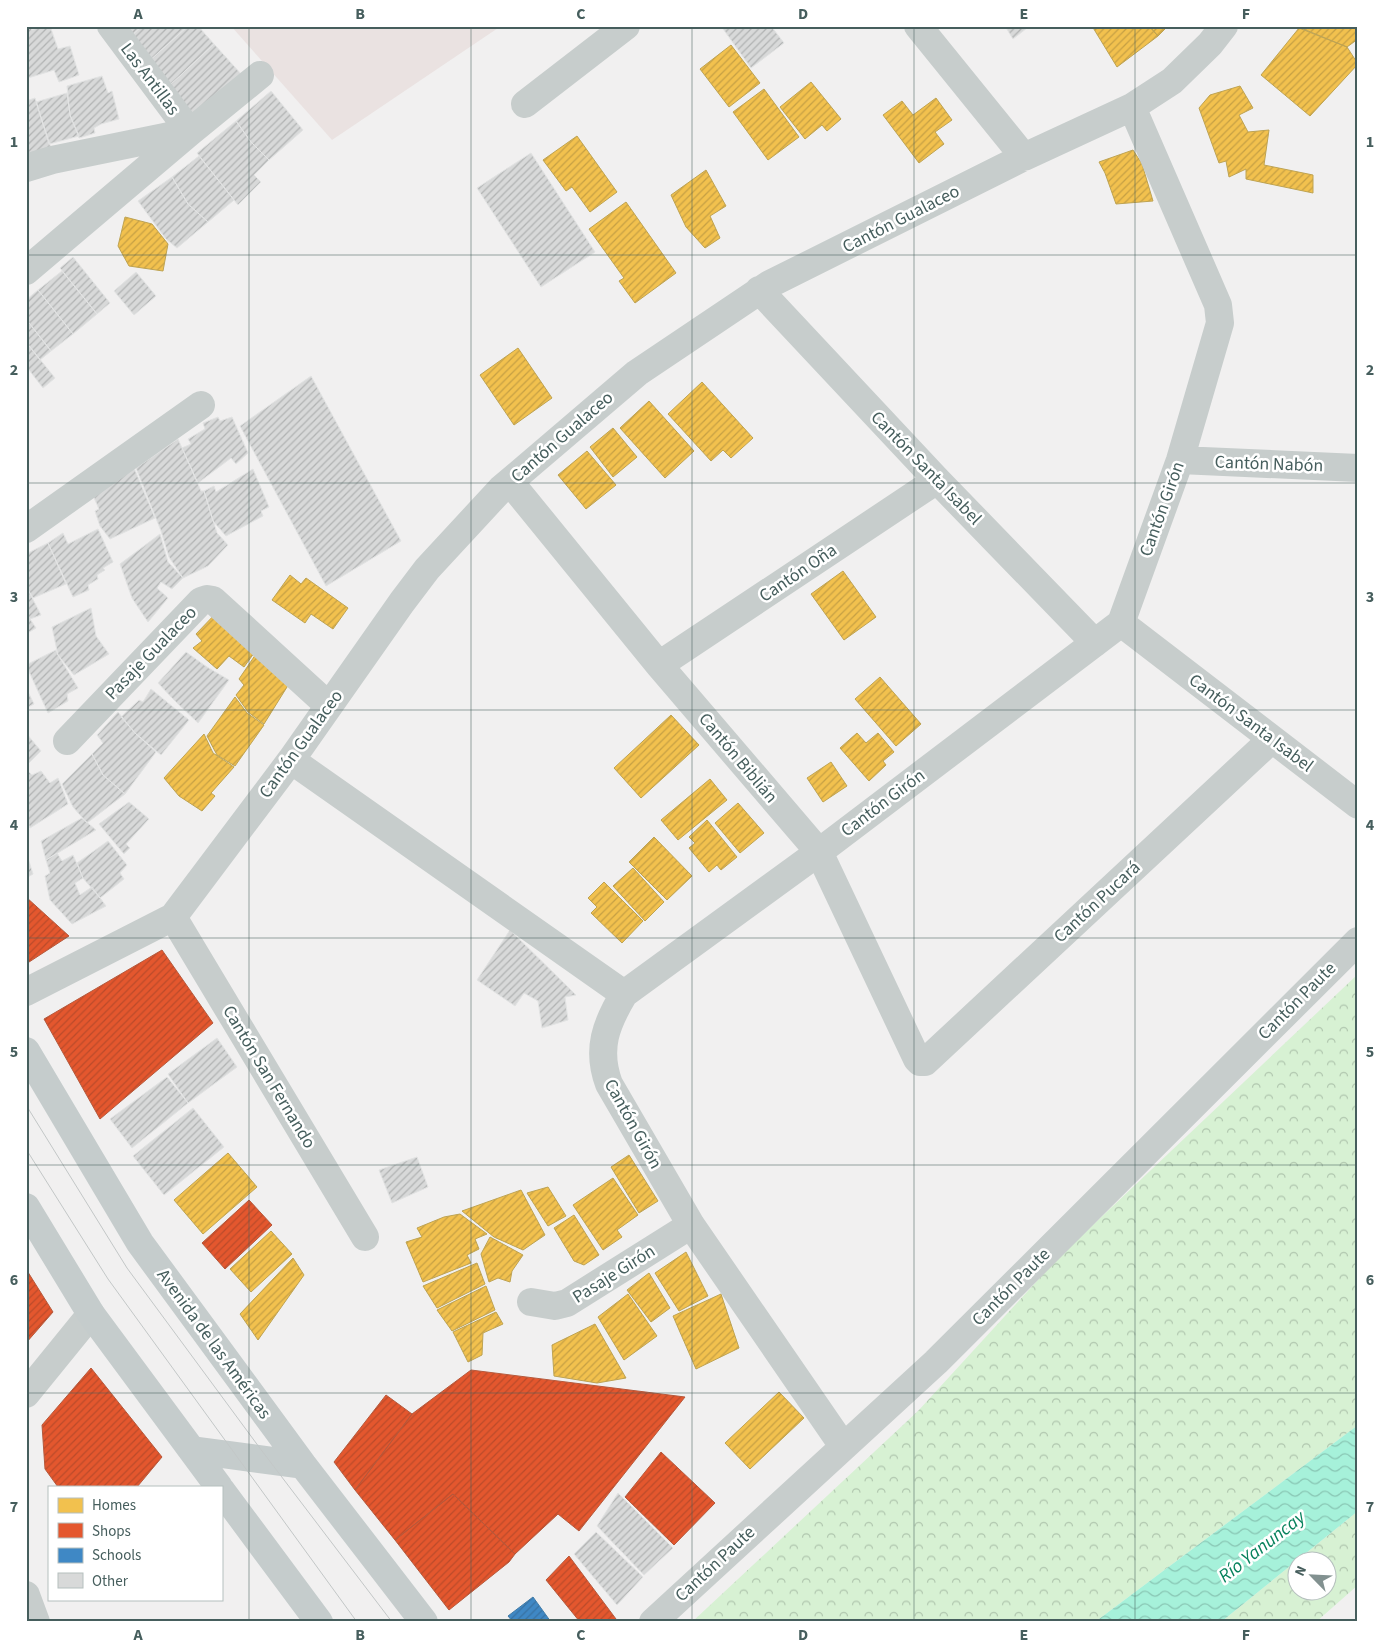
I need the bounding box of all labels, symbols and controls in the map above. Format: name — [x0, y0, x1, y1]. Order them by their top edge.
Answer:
text: A — [132, 3, 143, 25]
text: B — [355, 3, 365, 25]
text: C — [576, 3, 586, 25]
text: D — [798, 3, 808, 25]
text: E — [1020, 3, 1028, 25]
text: F — [1242, 3, 1250, 25]
street label: Las Antillas — [114, 38, 186, 120]
text: 1 — [10, 131, 18, 153]
text: 1 — [1366, 131, 1374, 153]
street label: Cantón Gualaceo — [838, 179, 964, 259]
text: 2 — [10, 359, 18, 381]
text: 2 — [1366, 359, 1374, 381]
street label: Cantón Gualaceo — [505, 385, 619, 489]
street label: Cantón Santa Isabel — [865, 405, 987, 531]
street label: Cantón Nabón — [1214, 450, 1324, 478]
street label: Cantón Girón — [1133, 458, 1191, 560]
street label: Cantón Oña — [754, 538, 842, 608]
text: 3 — [10, 586, 18, 608]
text: 3 — [1366, 586, 1374, 608]
street label: Pasaje Gualaceo — [100, 600, 202, 706]
street label: Cantón Santa Isabel — [1184, 668, 1318, 778]
street label: Cantón Gualaceo — [253, 685, 349, 803]
street label: Cantón Biblián — [693, 707, 783, 809]
street label: Cantón Girón — [836, 763, 930, 843]
text: 4 — [10, 814, 19, 836]
text: 4 — [1366, 814, 1375, 836]
street label: Cantón Pucará — [1048, 855, 1146, 949]
street label: Cantón Paute — [1252, 956, 1342, 1046]
street label: Cantón San Fernando — [216, 1001, 322, 1153]
text: 5 — [10, 1041, 18, 1063]
text: 5 — [1366, 1041, 1374, 1063]
street label: Cantón Girón — [598, 1074, 668, 1174]
street label: Pasaje Girón — [568, 1239, 660, 1309]
street label: Cantón Paute — [966, 1242, 1056, 1332]
street label: Avenida de las Américas — [151, 1264, 277, 1424]
text: 6 — [10, 1269, 18, 1291]
text: 6 — [1366, 1269, 1374, 1291]
legend — [48, 1486, 222, 1600]
text: Homes — [92, 1495, 136, 1516]
text: 7 — [10, 1496, 18, 1518]
text: 7 — [1366, 1496, 1374, 1518]
water label: Río Yanuncay — [1213, 1504, 1312, 1590]
street label: Cantón Paute — [669, 1520, 761, 1608]
text: Shops — [92, 1521, 131, 1542]
text: Schools — [92, 1545, 141, 1566]
north arrow — [1286, 1550, 1336, 1600]
text: N — [1290, 1563, 1312, 1579]
text: Other — [92, 1571, 129, 1592]
text: A — [132, 1624, 143, 1646]
text: B — [355, 1624, 365, 1646]
text: C — [576, 1624, 586, 1646]
text: D — [798, 1624, 808, 1646]
text: E — [1020, 1624, 1028, 1646]
text: F — [1242, 1624, 1250, 1646]

